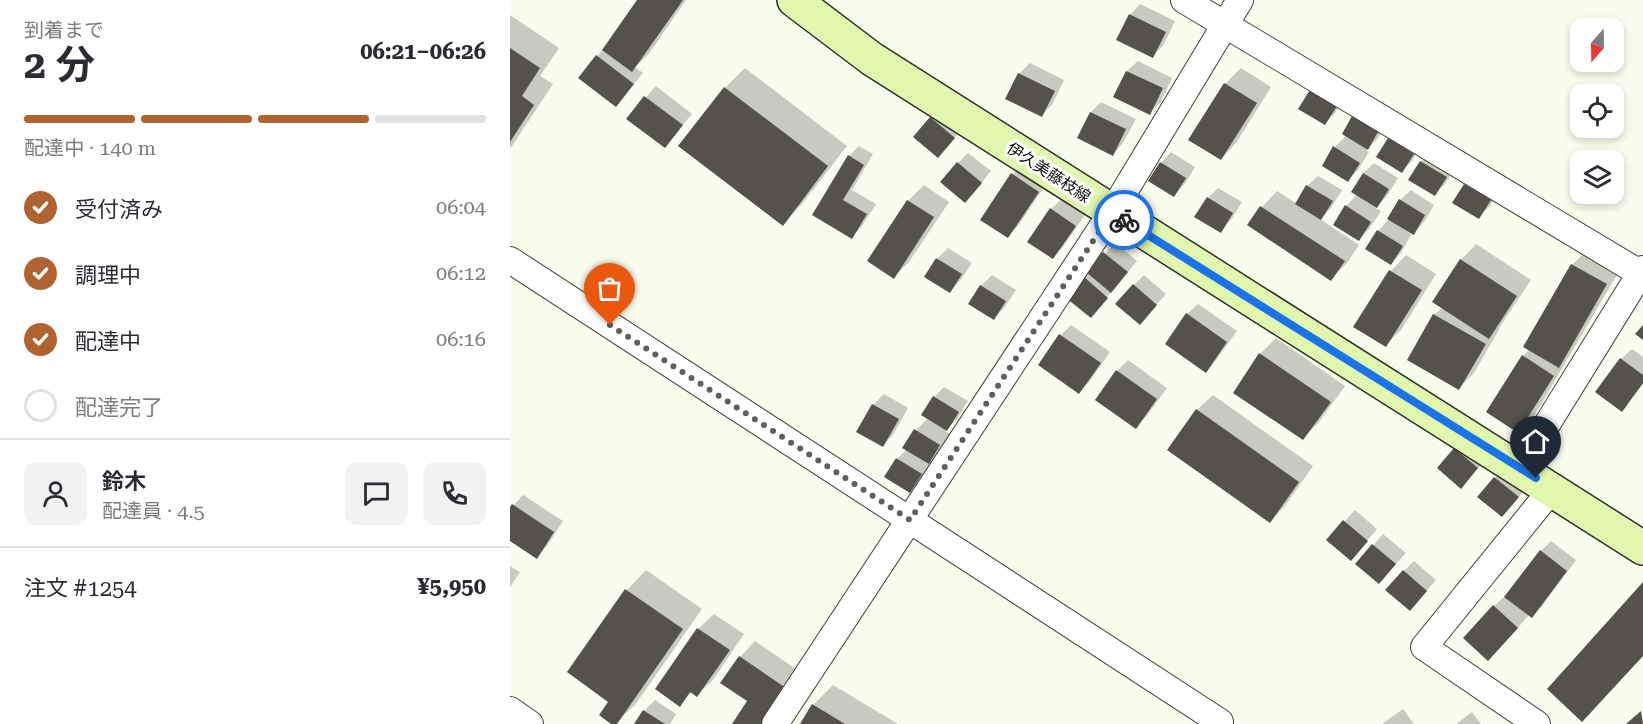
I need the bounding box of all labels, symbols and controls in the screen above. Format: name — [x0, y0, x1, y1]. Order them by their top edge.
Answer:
text: 到着まで — [24, 18, 104, 42]
north arrow — [1570, 18, 1624, 72]
map controls — [1570, 18, 1624, 204]
text: 06:21–06:26 — [360, 39, 486, 64]
text: 2 分 — [24, 42, 95, 88]
button: locate — [1570, 84, 1624, 138]
text: 配達中 · 140 m — [24, 136, 156, 160]
street label: 伊久美藤枝線 — [1003, 138, 1094, 207]
button: layers — [1570, 150, 1624, 204]
courier — [1094, 190, 1154, 250]
icon: check — [24, 191, 57, 224]
text: 06:04 — [436, 195, 486, 219]
text: 受付済み — [75, 197, 163, 222]
icon: bike — [1108, 204, 1141, 237]
icon: check — [24, 257, 57, 290]
text: 06:12 — [436, 261, 486, 285]
text: 調理中 — [75, 263, 141, 288]
pin — [584, 263, 635, 325]
icon: bag — [593, 272, 626, 305]
icon: check — [24, 323, 57, 356]
text: 06:16 — [436, 327, 486, 351]
text: 配達中 — [75, 329, 141, 354]
text: 配達完了 — [75, 395, 163, 420]
pin — [1510, 416, 1561, 478]
icon: home — [1519, 425, 1552, 458]
button: person — [24, 462, 87, 525]
button: chat — [345, 462, 408, 525]
button: phone — [423, 462, 486, 525]
text: 鈴木 — [102, 469, 146, 494]
text: 配達員 · 4.5 — [102, 499, 205, 523]
text: ¥5,950 — [417, 574, 486, 599]
text: 注文 #1254 — [24, 576, 137, 601]

